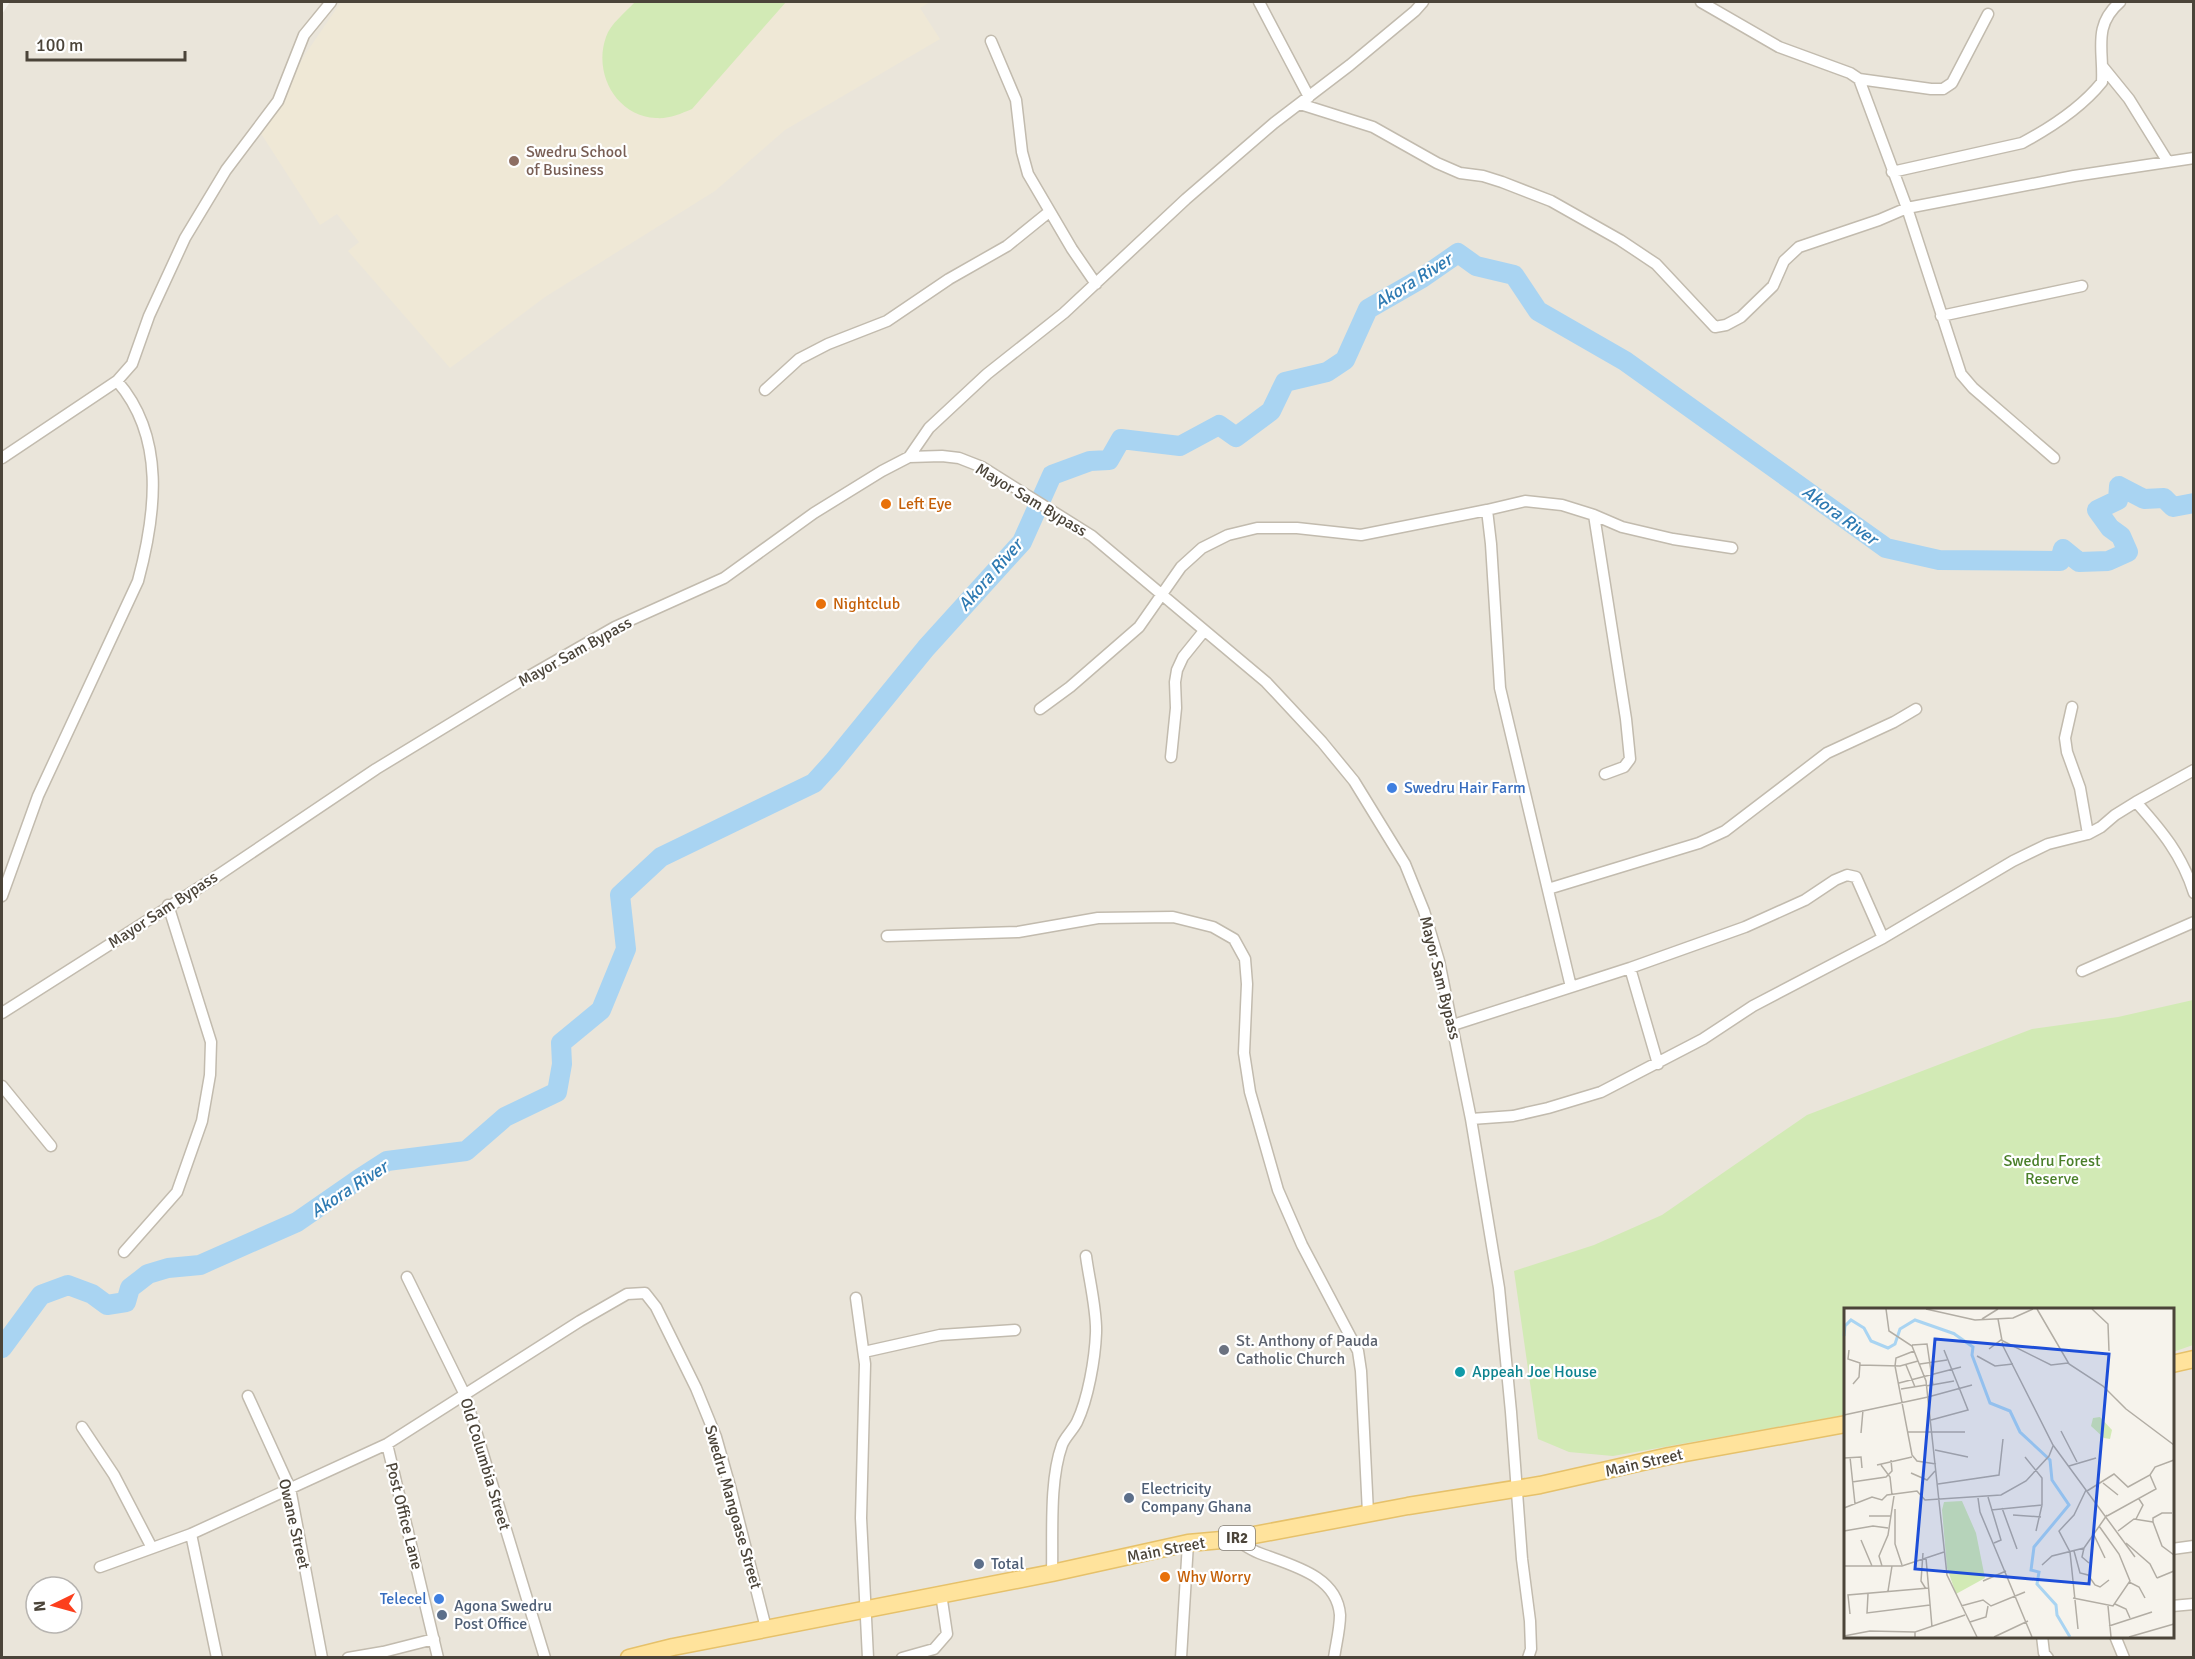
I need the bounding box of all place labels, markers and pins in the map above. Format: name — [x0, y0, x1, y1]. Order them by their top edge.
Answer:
place label: Swedru School of Business — [526, 142, 627, 180]
marker: Swedru School of Business — [507, 154, 521, 168]
place label: Left Eye — [898, 494, 952, 514]
marker: Left Eye — [879, 497, 893, 511]
place label: Nightclub — [833, 594, 900, 614]
marker: Nightclub — [814, 597, 828, 611]
place label: Swedru Hair Farm — [1404, 778, 1526, 798]
marker: Swedru Hair Farm — [1385, 781, 1399, 795]
place label: St. Anthony of Pauda Catholic Church — [1236, 1331, 1378, 1369]
marker: St. Anthony of Pauda Catholic Church — [1217, 1343, 1231, 1357]
place label: Appeah Joe House — [1472, 1362, 1597, 1382]
marker: Appeah Joe House — [1453, 1365, 1467, 1379]
place label: Electricity Company Ghana — [1141, 1479, 1252, 1517]
marker: Electricity Company Ghana — [1122, 1491, 1136, 1505]
place label: Total — [991, 1554, 1024, 1574]
marker: Total — [972, 1557, 986, 1571]
place label: Why Worry — [1177, 1567, 1252, 1587]
marker: Why Worry — [1158, 1570, 1172, 1584]
place label: Telecel — [380, 1589, 427, 1609]
marker: Telecel — [432, 1592, 446, 1606]
place label: Agona Swedru Post Office — [454, 1596, 552, 1634]
marker: Agona Swedru Post Office — [435, 1608, 449, 1622]

